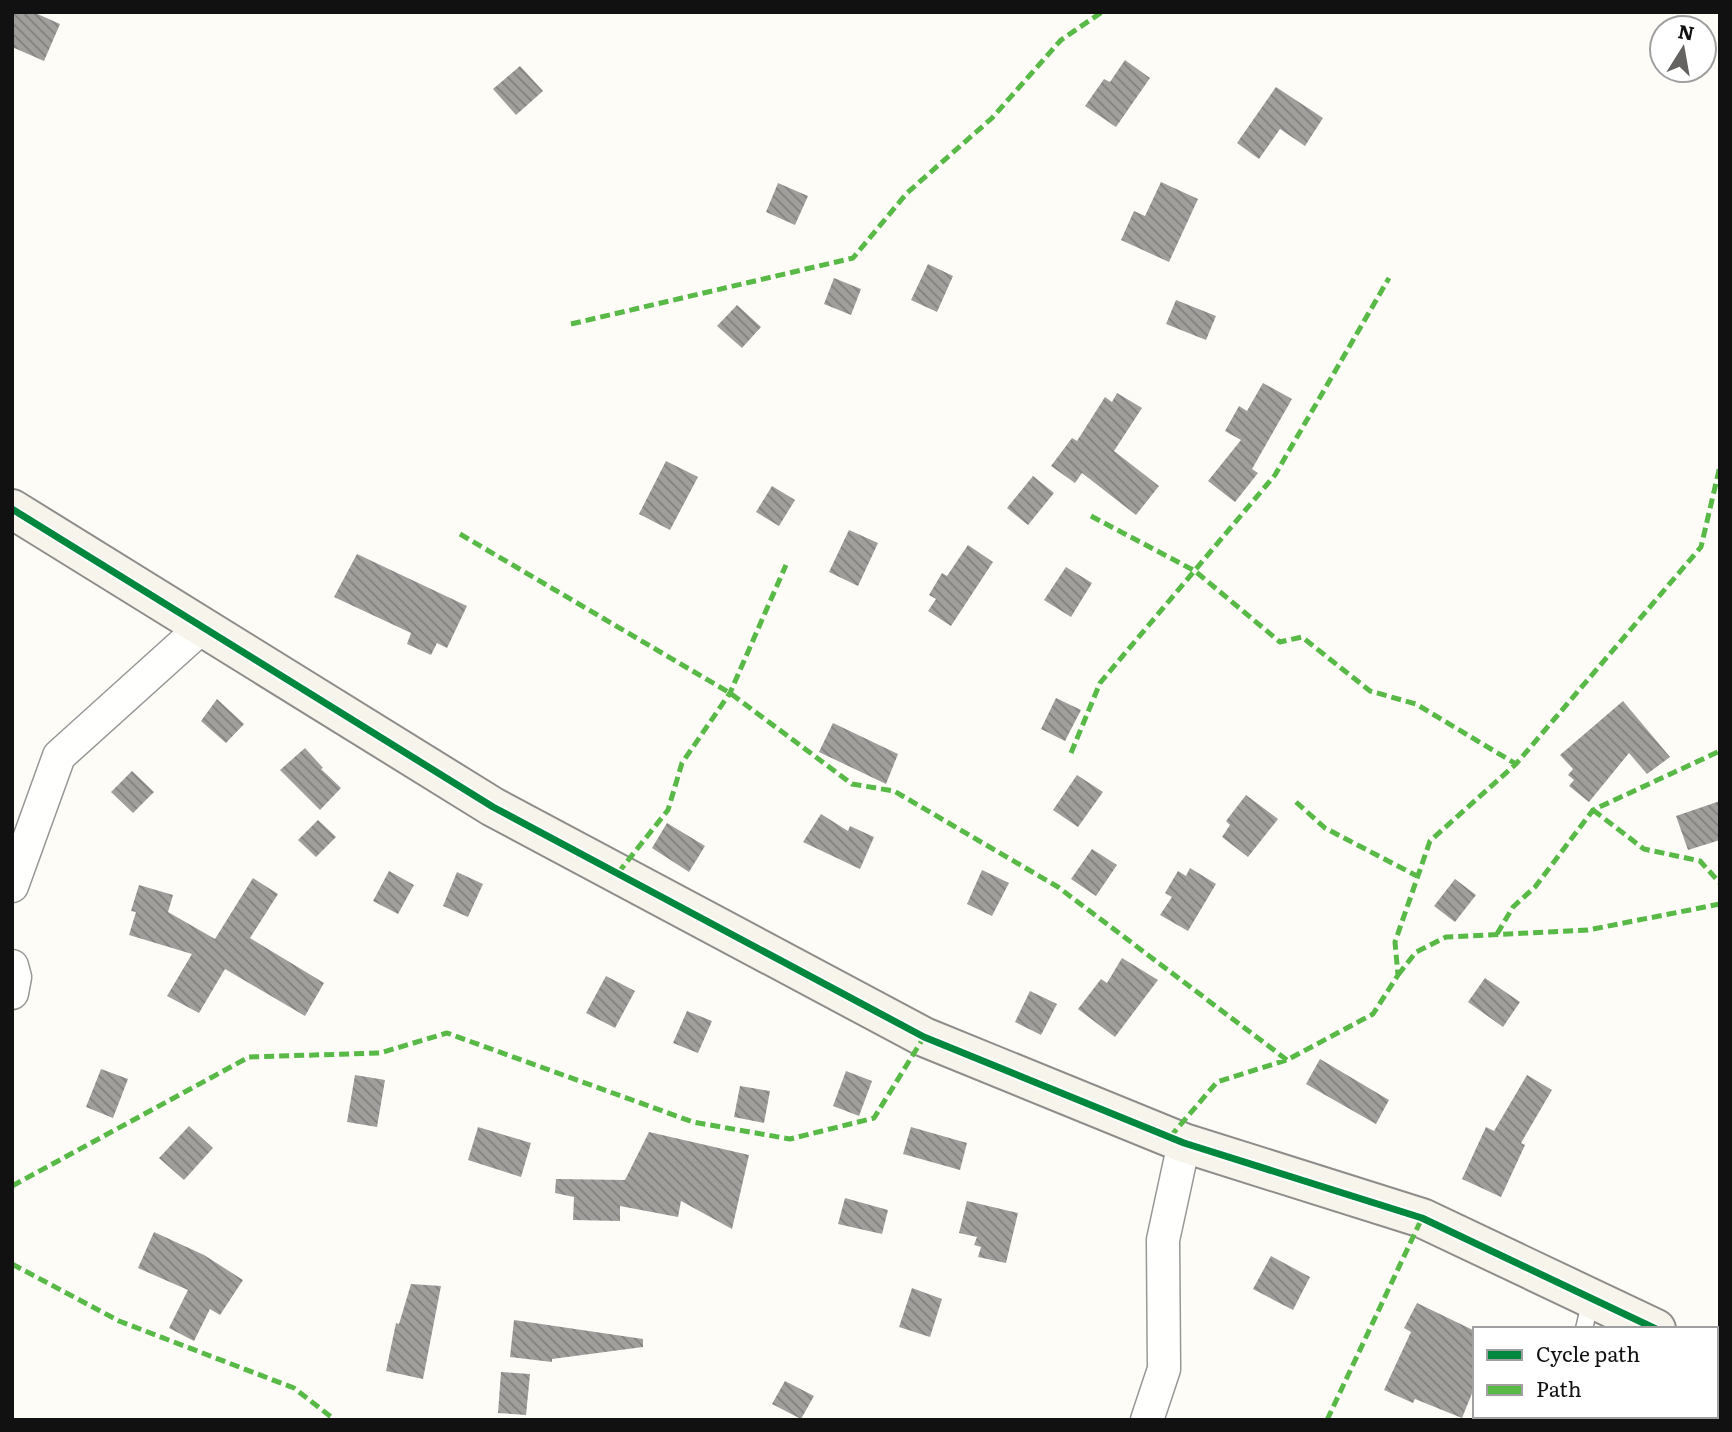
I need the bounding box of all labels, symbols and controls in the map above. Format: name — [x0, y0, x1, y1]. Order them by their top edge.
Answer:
north arrow — [1648, 14, 1718, 84]
text: N — [1676, 16, 1697, 47]
legend — [1473, 1327, 1718, 1418]
text: Cycle path — [1536, 1337, 1640, 1368]
text: Path — [1536, 1372, 1582, 1403]

